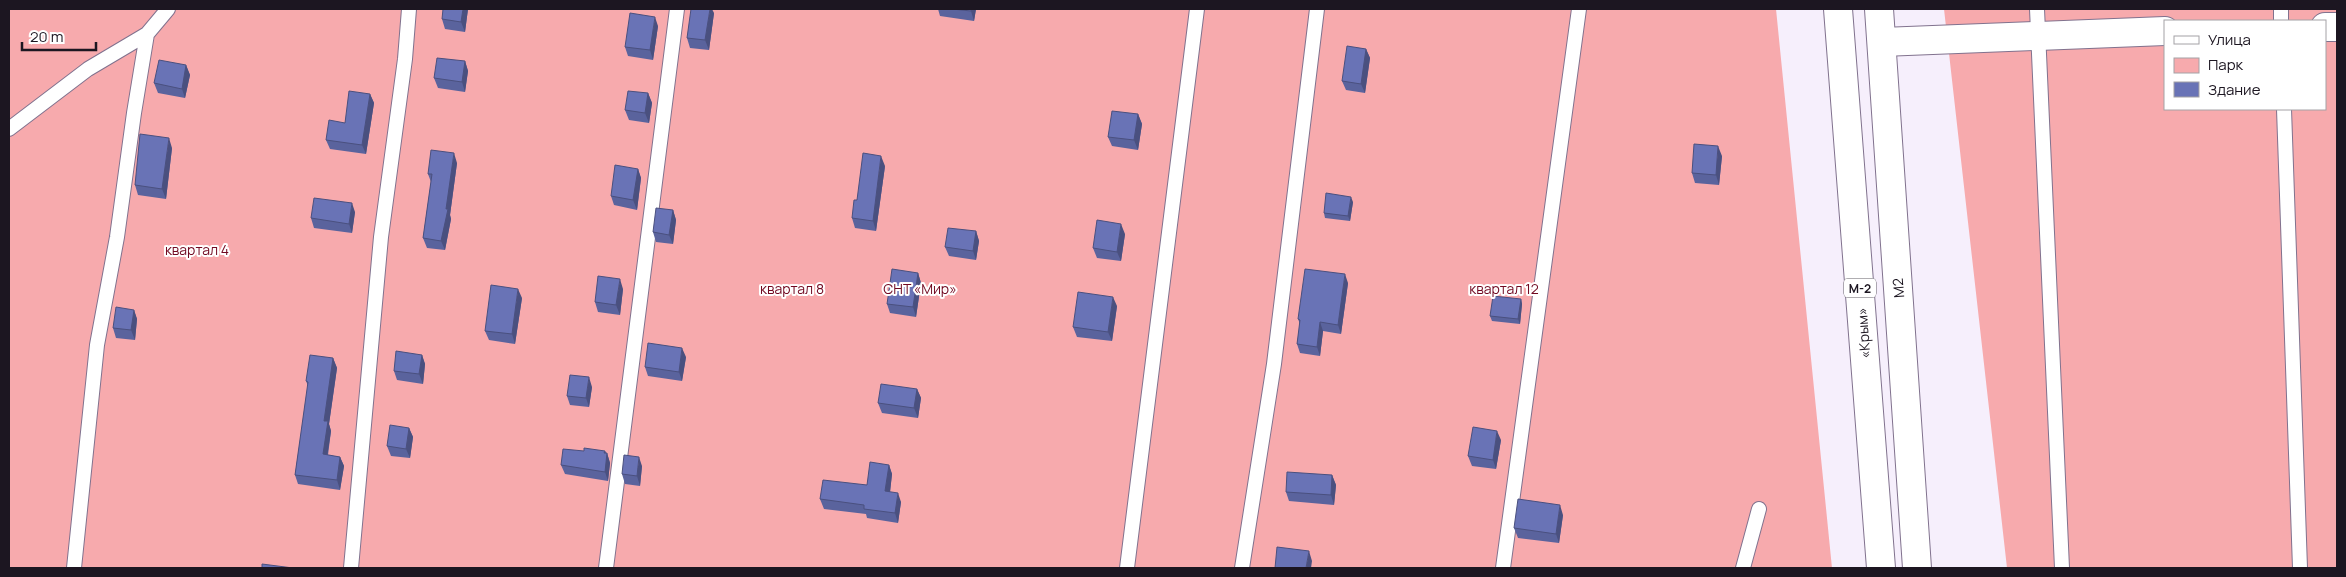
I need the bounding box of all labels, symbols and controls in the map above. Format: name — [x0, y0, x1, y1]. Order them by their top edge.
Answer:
scale bar — [22, 20, 96, 52]
legend — [2164, 20, 2326, 110]
text: 20 m — [30, 26, 63, 47]
text: Улица — [2208, 29, 2251, 50]
text: Парк — [2208, 54, 2244, 75]
text: Здание — [2208, 79, 2261, 100]
park label: квартал 4 — [165, 240, 229, 259]
street label: М2 — [1888, 277, 1908, 299]
road number: М-2 — [1844, 278, 1876, 298]
park label: квартал 8 — [760, 279, 824, 298]
park label: СНТ «Мир» — [883, 279, 957, 298]
park label: квартал 12 — [1469, 279, 1539, 298]
street label: «Крым» — [1852, 307, 1874, 359]

